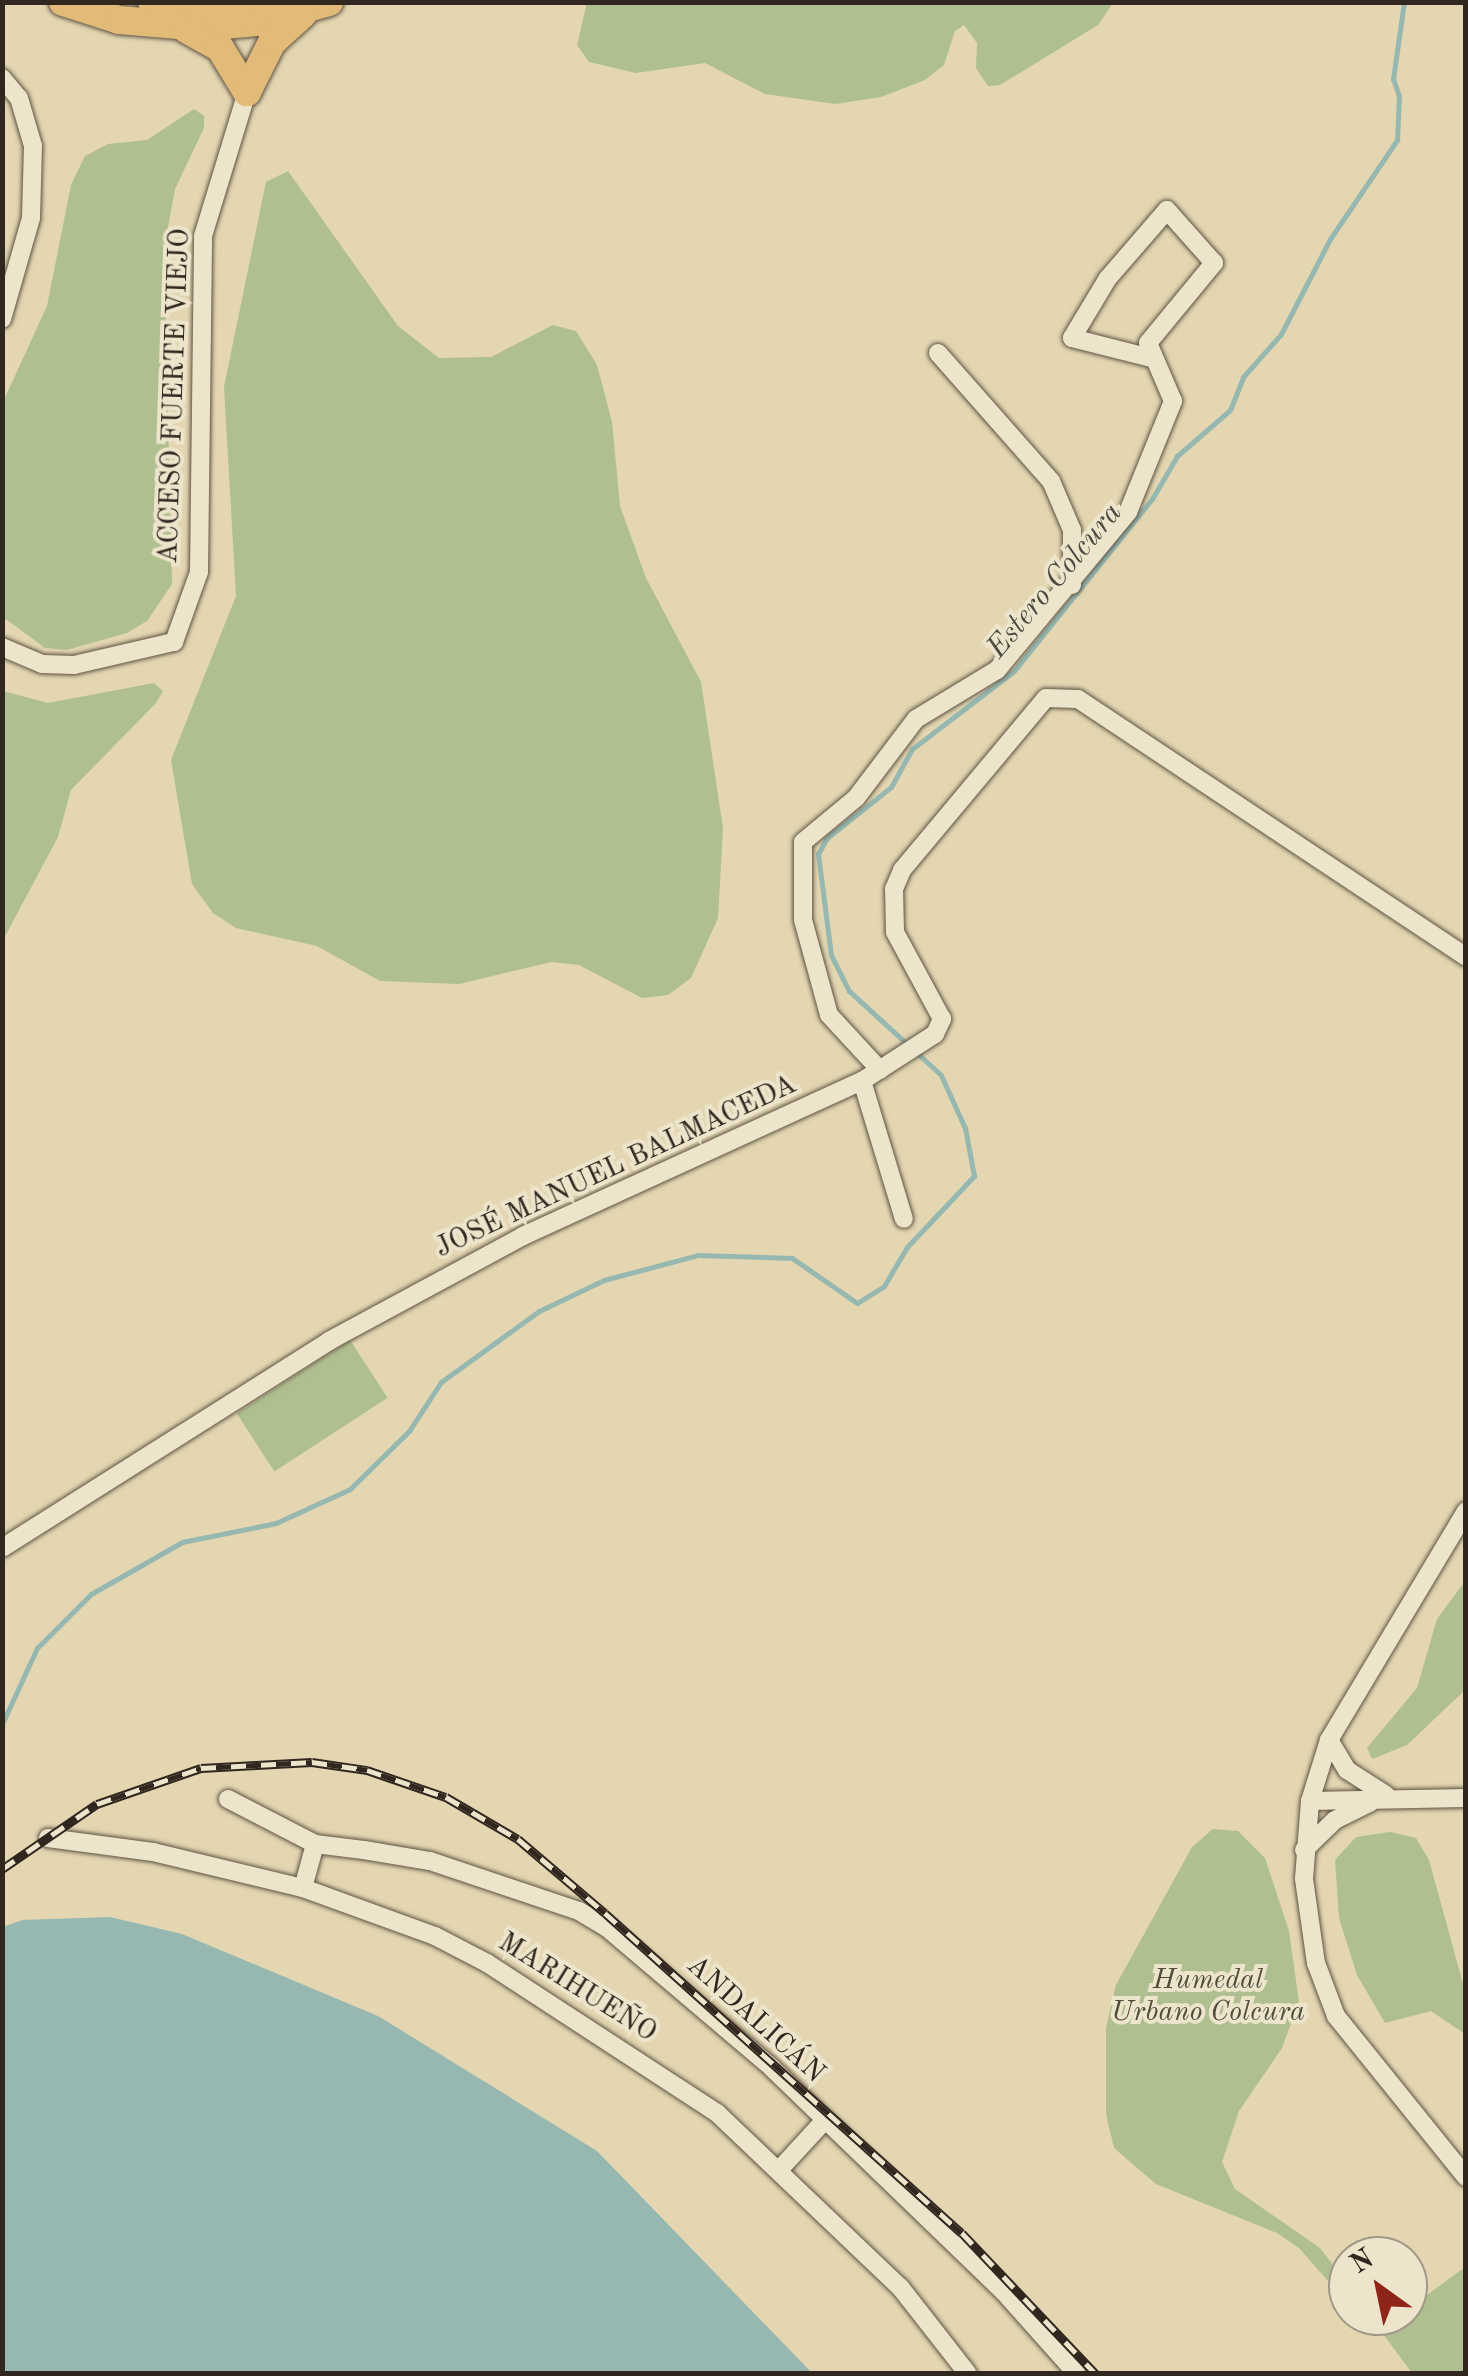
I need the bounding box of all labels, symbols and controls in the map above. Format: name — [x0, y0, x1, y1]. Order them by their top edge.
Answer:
street label: ACCESO FUERTE VIEJO — [152, 228, 198, 564]
water label: Estero Colcura — [979, 496, 1131, 666]
street label: JOSÉ MANUEL BALMACEDA — [430, 1068, 802, 1266]
street label: MARIHUEÑO — [492, 1926, 662, 2050]
street label: ANDALICÁN — [679, 1949, 831, 2091]
park label: Humedal Urbano Colcura — [1111, 1964, 1305, 2030]
north arrow — [1328, 2236, 1428, 2336]
text: N — [1346, 2245, 1379, 2280]

